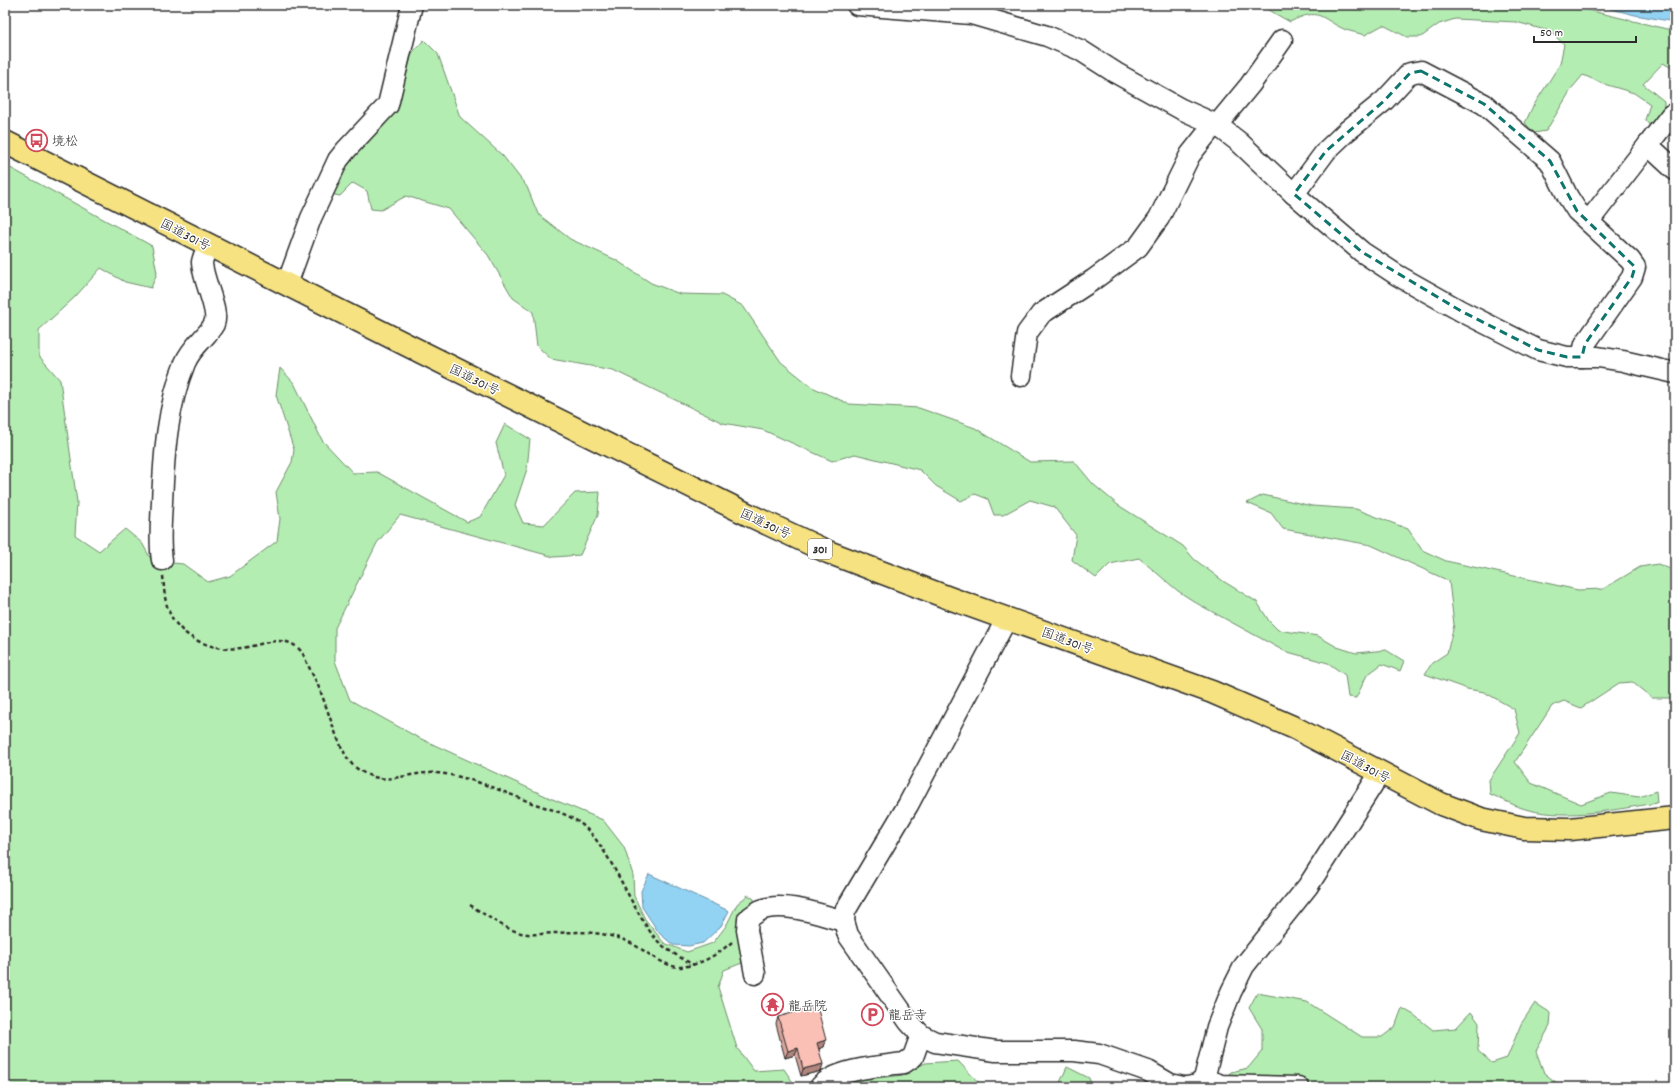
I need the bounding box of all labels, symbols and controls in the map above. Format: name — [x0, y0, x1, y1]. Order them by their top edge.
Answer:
scale bar — [1534, 18, 1636, 44]
text: 50 m — [1540, 25, 1563, 42]
bus stop icon: 境松 — [24, 127, 50, 153]
place label: 境松 — [52, 133, 78, 152]
street label: 国道301号 — [156, 215, 214, 257]
street label: 国道301号 — [445, 361, 503, 402]
street label: 国道301号 — [736, 505, 794, 545]
road number: 301 — [808, 539, 832, 559]
street label: 国道301号 — [1038, 624, 1096, 661]
street label: 国道301号 — [1336, 747, 1393, 789]
temple icon: 龍岳院 — [759, 992, 785, 1018]
place label: 龍岳院 — [788, 998, 827, 1017]
parking icon: 龍岳寺 — [860, 1001, 886, 1027]
place label: 龍岳寺 — [888, 1007, 927, 1026]

